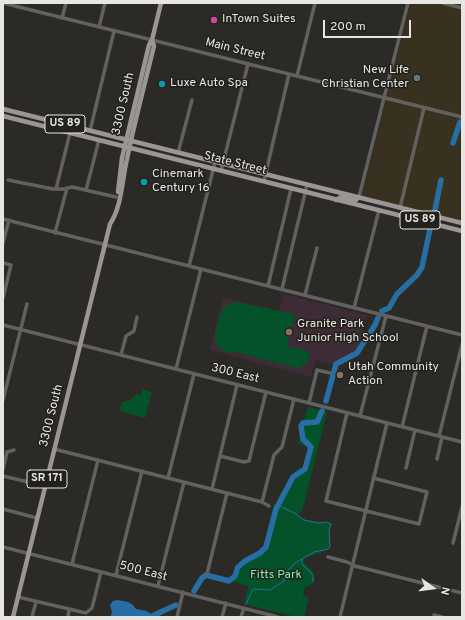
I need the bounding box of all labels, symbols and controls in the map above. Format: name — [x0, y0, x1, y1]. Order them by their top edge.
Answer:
scale bar — [325, 12, 413, 38]
place label: InTown Suites — [222, 13, 296, 27]
marker: InTown Suites — [209, 15, 219, 25]
text: 200 m — [330, 19, 366, 35]
street label: Main Street — [204, 36, 266, 64]
place label: New Life Christian Center — [321, 64, 409, 92]
street label: 3300 South — [110, 71, 138, 137]
marker: New Life Christian Center — [412, 73, 422, 83]
place label: Luxe Auto Spa — [170, 77, 248, 91]
marker: Luxe Auto Spa — [157, 79, 167, 89]
road number: US 89 — [45, 115, 85, 133]
street label: State Street — [202, 149, 268, 179]
place label: Cinemark Century 16 — [152, 168, 210, 196]
marker: Cinemark Century 16 — [139, 177, 149, 187]
road number: US 89 — [400, 211, 440, 229]
place label: Granite Park Junior High School — [297, 318, 399, 346]
marker: Granite Park Junior High School — [284, 327, 294, 337]
street label: 300 East — [210, 361, 260, 387]
place label: Utah Community Action — [348, 361, 439, 389]
marker: Utah Community Action — [335, 370, 345, 380]
street label: 3300 South — [37, 383, 67, 449]
road number: SR 171 — [27, 470, 67, 488]
street label: 500 East — [117, 559, 169, 585]
north arrow — [413, 568, 453, 608]
park label: Fitts Park — [250, 569, 302, 583]
text: N — [437, 585, 452, 596]

